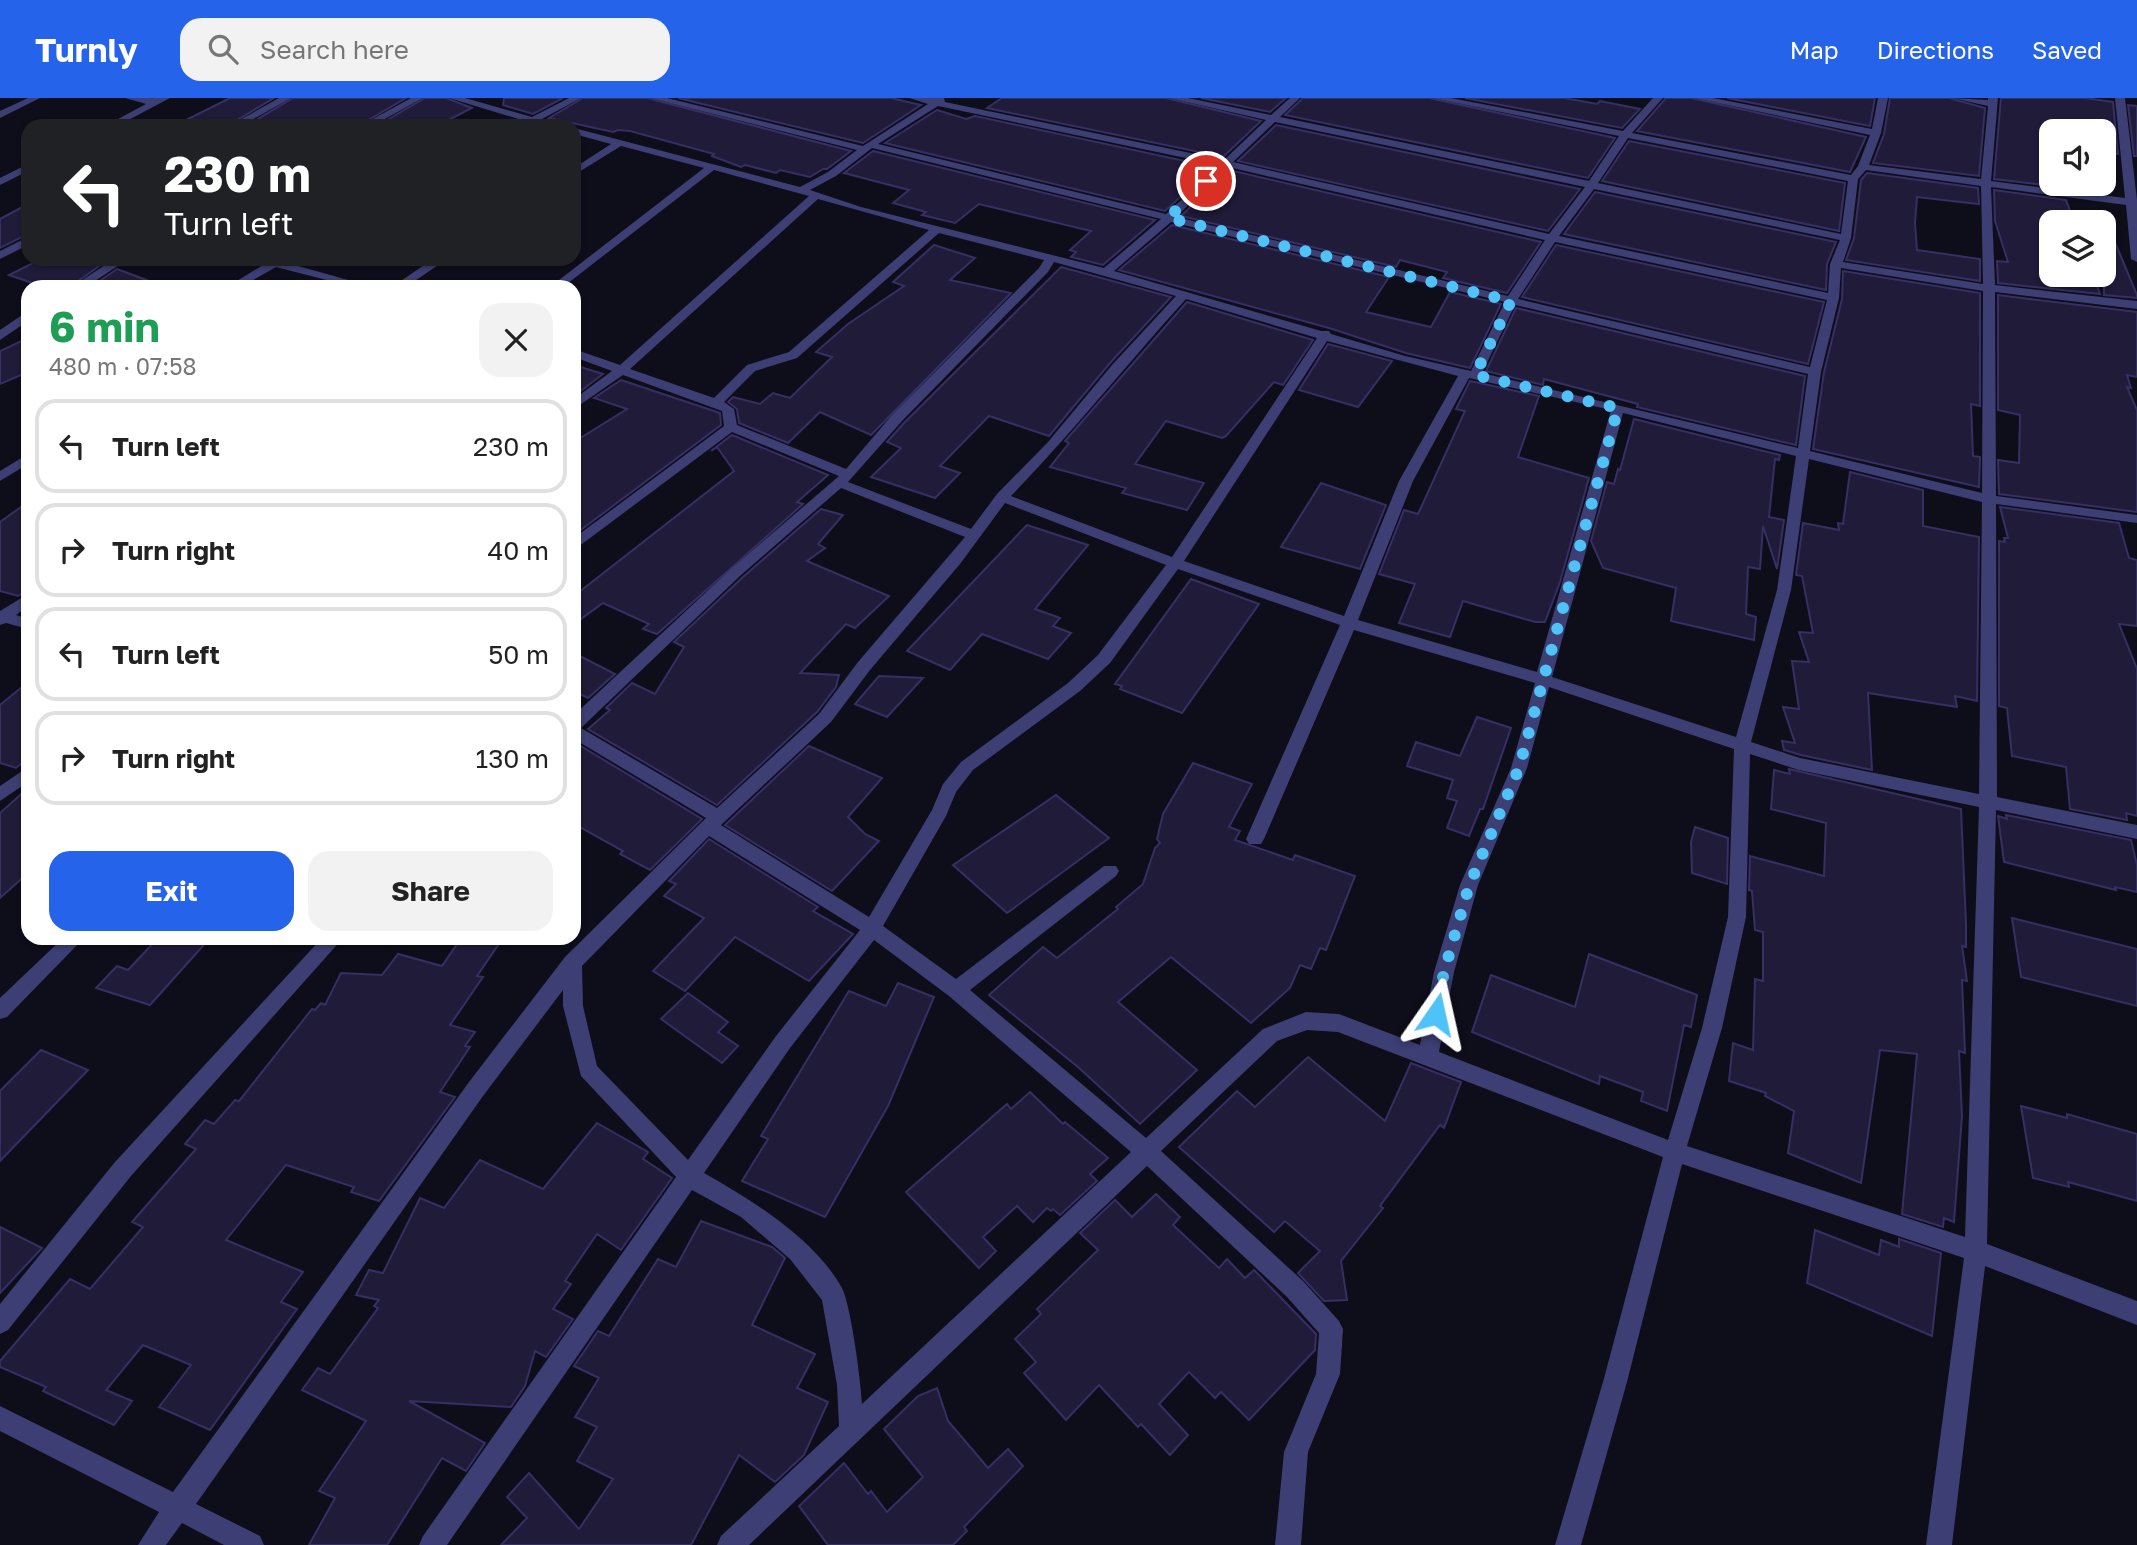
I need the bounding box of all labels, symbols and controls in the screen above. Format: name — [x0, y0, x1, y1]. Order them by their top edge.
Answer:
search box — [180, 18, 670, 81]
text: Turnly — [35, 30, 138, 69]
icon: search — [204, 30, 242, 68]
text: Search here — [260, 34, 409, 65]
text: Map — [1790, 35, 1839, 64]
text: Directions — [1877, 35, 1994, 64]
text: Saved — [2032, 35, 2102, 64]
map controls — [2039, 119, 2116, 287]
button: sound — [2039, 119, 2116, 196]
text: 230 m — [164, 144, 311, 203]
icon: left — [49, 147, 140, 238]
pin — [1176, 151, 1236, 211]
icon: arrive — [1187, 162, 1225, 200]
text: Turn left — [164, 204, 293, 242]
button: layers — [2039, 210, 2116, 287]
text: 6 min — [49, 301, 160, 351]
button: close — [479, 303, 553, 377]
text: 480 m · 07:58 — [49, 352, 197, 380]
icon: left — [53, 427, 91, 465]
text: Turn left — [112, 431, 220, 462]
text: 230 m — [473, 431, 549, 462]
icon: right — [53, 531, 91, 569]
text: Turn right — [112, 535, 235, 566]
text: 40 m — [488, 535, 549, 566]
icon: left — [53, 635, 91, 673]
text: Turn left — [112, 639, 220, 670]
text: 50 m — [488, 639, 549, 670]
icon: right — [53, 739, 91, 777]
text: Turn right — [112, 743, 235, 774]
text: 130 m — [476, 743, 549, 774]
button: Exit — [49, 851, 294, 931]
button: Share — [308, 851, 553, 931]
position arrow — [1399, 977, 1473, 1051]

